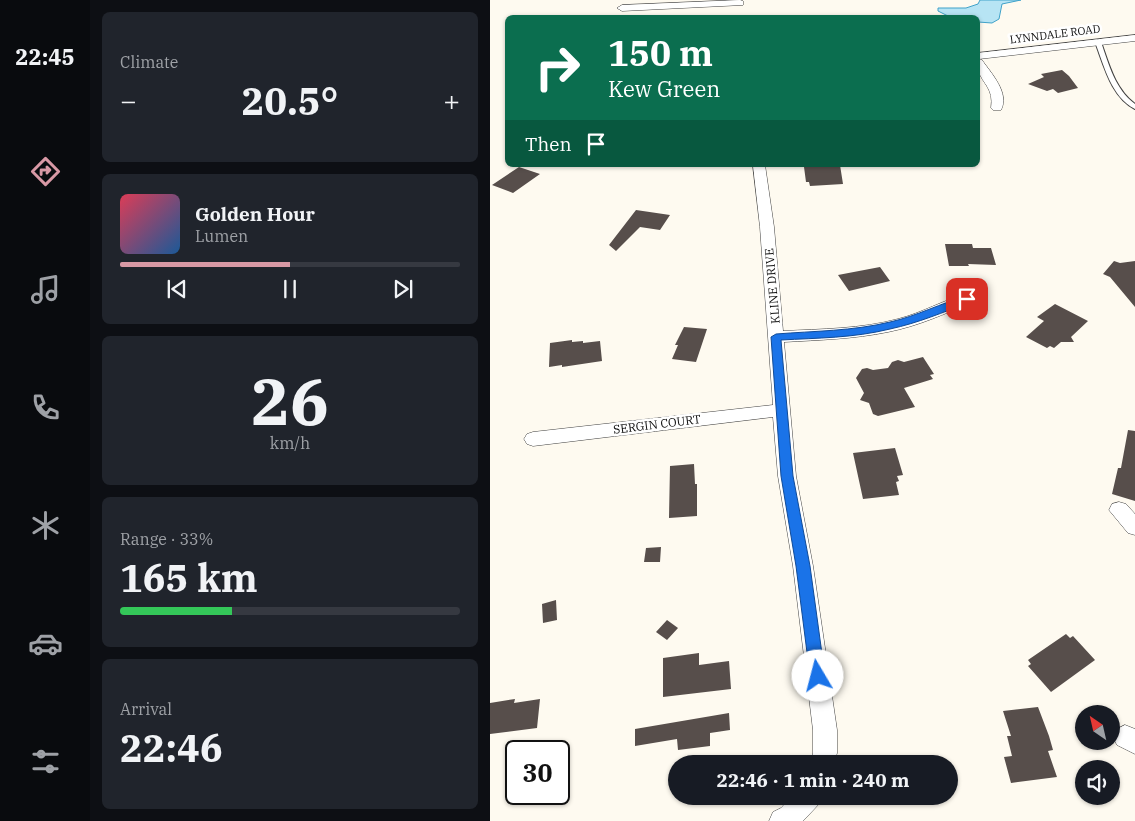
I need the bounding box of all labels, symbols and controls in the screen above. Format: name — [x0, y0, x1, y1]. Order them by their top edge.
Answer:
street label: LYNNDALE ROAD — [1009, 21, 1101, 47]
text: 150 m — [608, 30, 713, 76]
icon: right — [525, 35, 590, 100]
text: 22:45 — [15, 42, 75, 71]
text: Climate — [120, 52, 178, 72]
text: Kew Green — [608, 74, 720, 103]
text: 20.5° — [242, 76, 338, 125]
text: − — [120, 82, 137, 119]
text: + — [443, 82, 460, 119]
icon: arrive — [582, 130, 610, 158]
text: Then — [525, 132, 572, 156]
icon: directions — [28, 154, 63, 189]
text: Golden Hour — [195, 202, 315, 226]
text: Lumen — [195, 226, 248, 246]
street label: KLINE DRIVE — [761, 248, 783, 324]
icon: music — [28, 272, 63, 307]
icon: previous — [163, 275, 191, 303]
icon: pause — [276, 275, 304, 303]
icon: next — [389, 275, 417, 303]
pin — [946, 278, 988, 320]
icon: arrive — [953, 285, 981, 313]
text: 26 — [251, 358, 329, 443]
icon: phone — [28, 390, 63, 425]
street label: SERGIN COURT — [612, 411, 702, 437]
text: km/h — [270, 433, 310, 453]
icon: climate — [28, 508, 63, 543]
text: Range · 33% — [120, 529, 213, 549]
text: 165 km — [120, 553, 258, 602]
icon: car — [28, 626, 63, 661]
position arrow — [791, 649, 843, 701]
text: Arrival — [120, 699, 172, 719]
north arrow — [1075, 705, 1120, 750]
map controls — [1075, 705, 1120, 805]
text: 22:46 — [120, 723, 223, 772]
speed limit sign: 30 — [505, 740, 570, 805]
icon: filters — [28, 744, 63, 779]
button: sound — [1075, 760, 1120, 805]
text: 22:46 · 1 min · 240 m — [717, 768, 909, 792]

